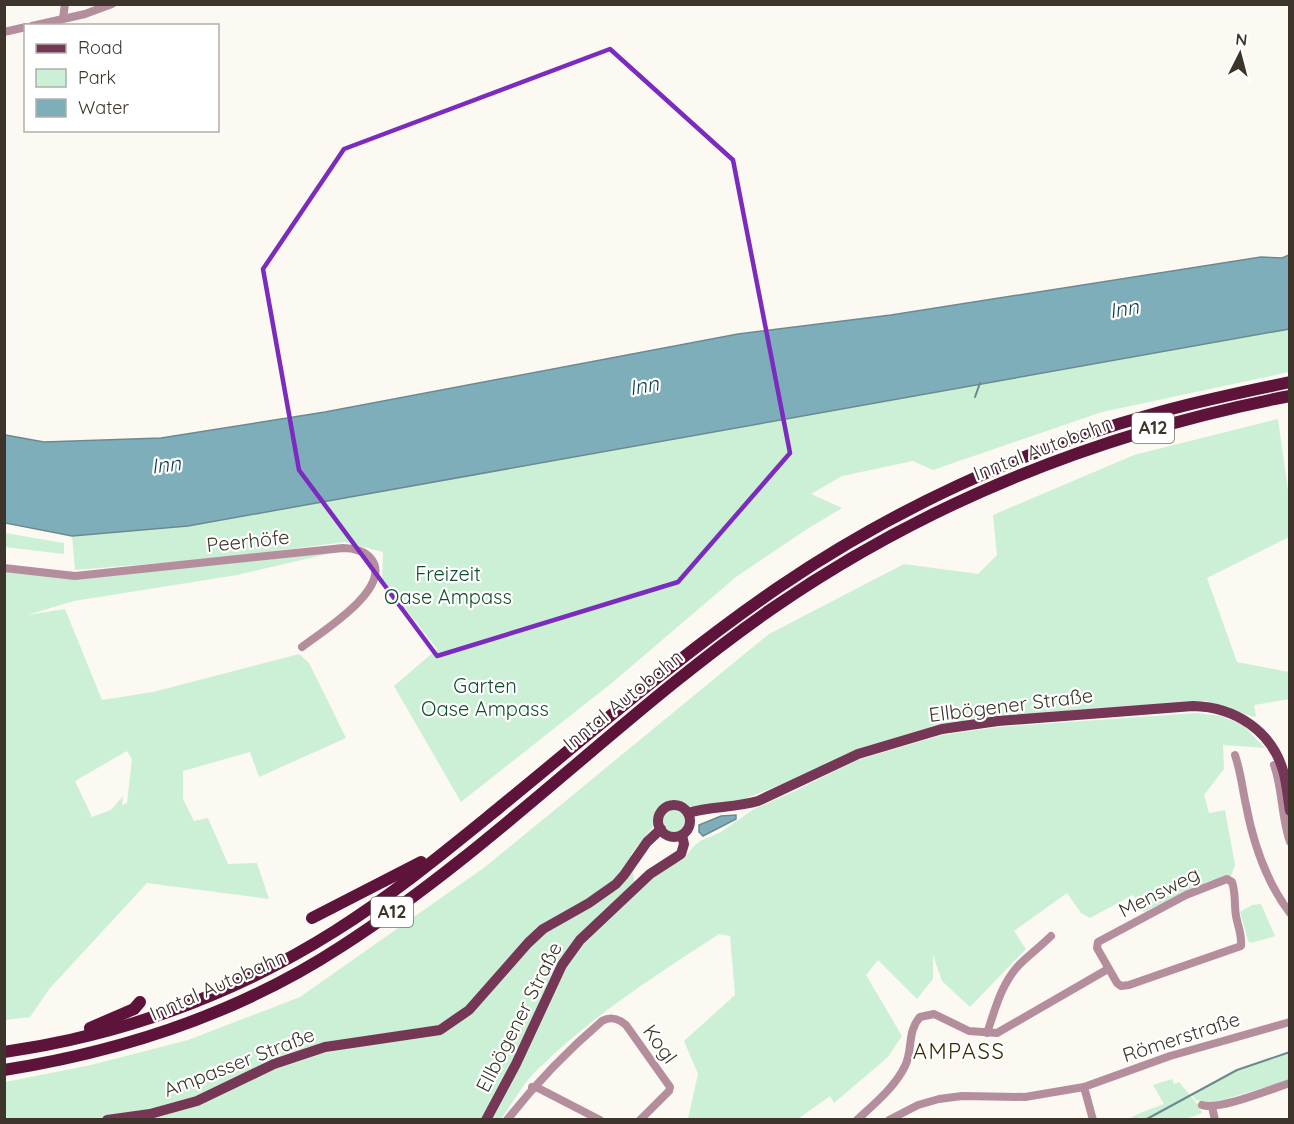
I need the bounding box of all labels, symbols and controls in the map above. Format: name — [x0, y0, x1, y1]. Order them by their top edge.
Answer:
legend — [24, 24, 219, 132]
north arrow — [1210, 24, 1270, 84]
text: N — [1235, 29, 1248, 50]
text: Road — [78, 36, 123, 59]
text: Park — [78, 66, 116, 89]
text: Water — [78, 96, 129, 119]
water label: Inn — [1107, 292, 1141, 323]
water label: Inn — [627, 369, 661, 400]
street label: Inntal Autobahn — [970, 410, 1116, 486]
road number: A12 — [1132, 413, 1174, 443]
water label: Inn — [150, 449, 183, 479]
street label: Peerhöfe — [205, 524, 291, 557]
park label: Freizeit Oase Ampass — [384, 561, 512, 609]
street label: Inntal Autobahn — [558, 644, 688, 756]
park label: Garten Oase Ampass — [421, 673, 549, 721]
street label: Ellbögener Straße — [927, 682, 1094, 727]
street label: Mensweg — [1114, 861, 1203, 923]
road number: A12 — [371, 897, 413, 927]
street label: Ellbögener Straße — [470, 938, 567, 1096]
street label: Inntal Autobahn — [146, 943, 290, 1026]
street label: Römerstraße — [1119, 1006, 1243, 1067]
street label: Kogl — [638, 1019, 683, 1068]
street label: Ampasser Straße — [160, 1021, 318, 1102]
district label: AMPASS — [913, 1037, 1005, 1065]

